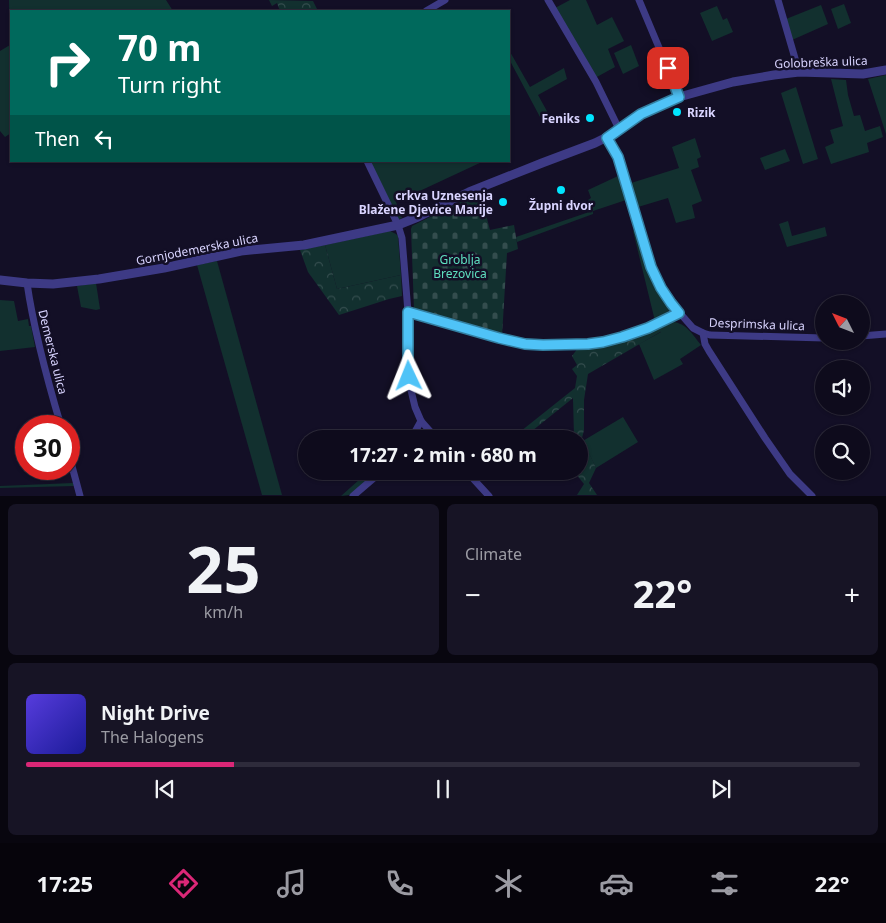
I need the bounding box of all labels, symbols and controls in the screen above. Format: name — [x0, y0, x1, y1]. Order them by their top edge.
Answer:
text: 70 m — [118, 24, 201, 71]
icon: right — [35, 30, 100, 95]
pin — [647, 47, 689, 89]
street label: Golobreška ulica — [774, 52, 868, 72]
icon: arrive — [654, 54, 682, 82]
text: Turn right — [118, 69, 221, 99]
place label: Rizik — [687, 104, 716, 121]
marker: Rizik — [671, 106, 683, 118]
place label: Feniks — [541, 110, 580, 127]
marker: Feniks — [584, 112, 596, 124]
icon: left — [90, 125, 118, 153]
text: Then — [35, 126, 80, 152]
marker: Župni dvor — [555, 184, 567, 196]
place label: crkva Uznesenja Blažene Djevice Marije — [359, 187, 493, 218]
marker: crkva Uznesenja Blažene Djevice Marije — [497, 196, 509, 208]
place label: Župni dvor — [529, 197, 594, 214]
street label: Gornjodemerska ulica — [135, 229, 259, 269]
park label: Groblja Brezovica — [433, 251, 487, 282]
north arrow — [815, 295, 870, 350]
map controls — [815, 295, 870, 480]
street label: Demerska ulica — [34, 308, 72, 396]
street label: Desprimska ulica — [709, 314, 805, 334]
position arrow — [382, 349, 434, 401]
button: sound — [815, 360, 870, 415]
speed limit sign: 30 — [15, 415, 80, 480]
button: search — [815, 425, 870, 480]
text: 17:27 · 2 min · 680 m — [349, 442, 537, 468]
text: 25 — [186, 524, 261, 612]
text: Climate — [465, 543, 522, 565]
text: 22° — [633, 567, 692, 619]
text: − — [465, 575, 481, 613]
text: + — [844, 575, 860, 613]
text: km/h — [204, 601, 243, 623]
text: Night Drive — [101, 700, 210, 726]
text: The Halogens — [101, 726, 204, 748]
icon: previous — [151, 775, 179, 803]
icon: pause — [429, 775, 457, 803]
icon: next — [707, 775, 735, 803]
icon: directions — [166, 866, 201, 901]
icon: music — [274, 866, 309, 901]
icon: phone — [382, 866, 417, 901]
icon: climate — [491, 866, 526, 901]
icon: car — [599, 866, 634, 901]
icon: filters — [707, 866, 742, 901]
text: 17:25 — [37, 868, 93, 898]
text: 22° — [815, 868, 849, 898]

